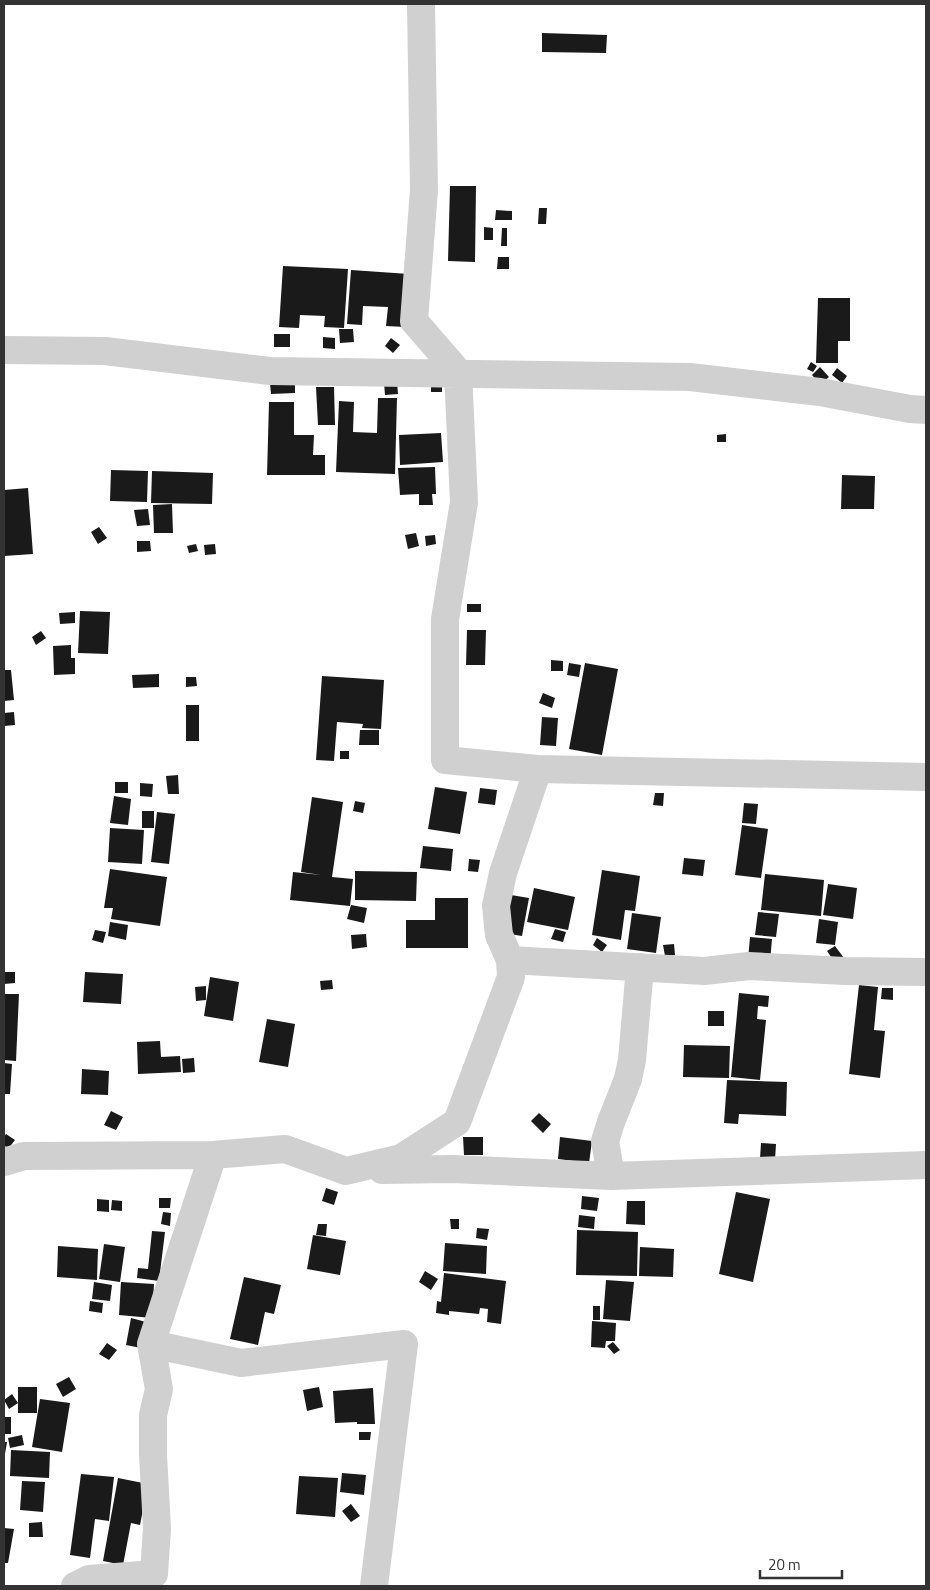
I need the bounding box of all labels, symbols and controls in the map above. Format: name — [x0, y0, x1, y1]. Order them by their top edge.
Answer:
scale bar — [760, 1548, 842, 1580]
text: 20 m — [768, 1553, 801, 1576]

